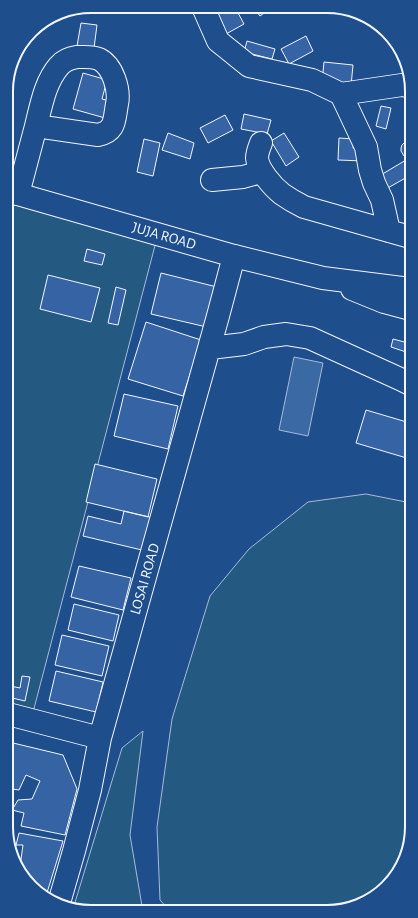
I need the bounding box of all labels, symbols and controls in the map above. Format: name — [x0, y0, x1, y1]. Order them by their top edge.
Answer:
street label: JUJA ROAD — [130, 220, 198, 252]
street label: LOSAI ROAD — [128, 541, 162, 616]

